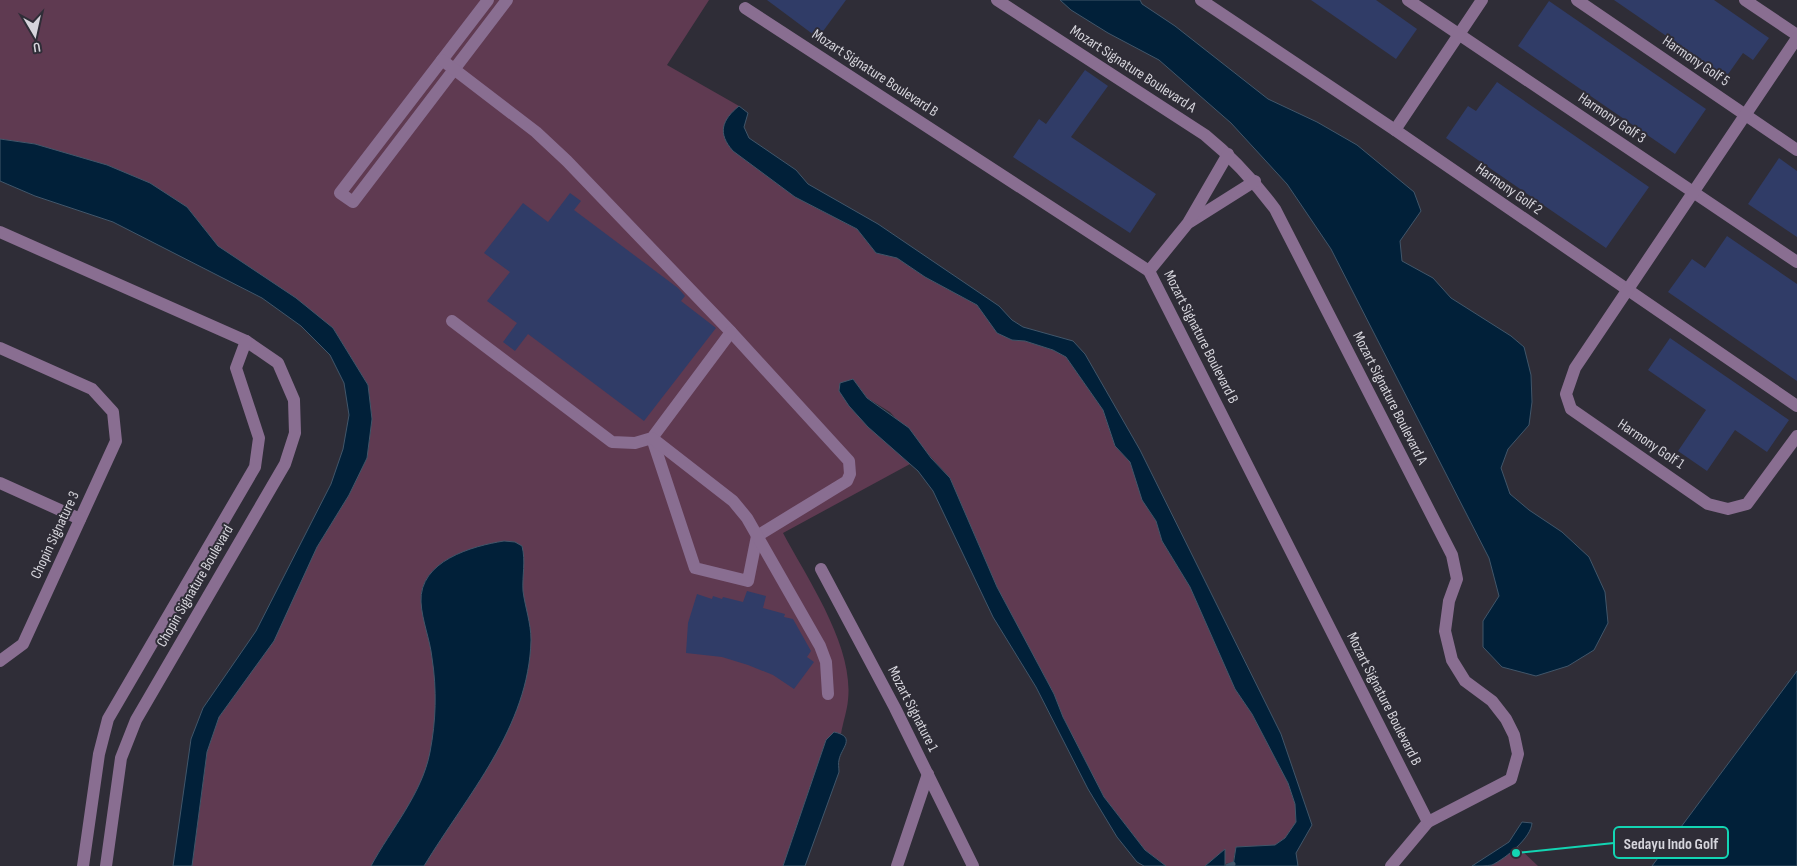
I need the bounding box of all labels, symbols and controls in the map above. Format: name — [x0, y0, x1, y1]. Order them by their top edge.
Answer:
north arrow — [10, 10, 60, 60]
street label: Mozart Signature Boulevard A — [1066, 21, 1200, 117]
street label: Mozart Signature Boulevard B — [808, 25, 942, 121]
street label: Harmony Golf 5 — [1659, 31, 1733, 91]
text: U — [32, 38, 42, 56]
street label: Harmony Golf 3 — [1575, 88, 1649, 148]
street label: Harmony Golf 2 — [1472, 159, 1546, 219]
street label: Mozart Signature Boulevard B — [1159, 267, 1243, 407]
street label: Mozart Signature Boulevard A — [1348, 328, 1432, 468]
street label: Harmony Golf 1 — [1614, 415, 1689, 474]
street label: Chopin Signature 3 — [26, 488, 84, 582]
street label: Chopin Signature Boulevard — [152, 521, 238, 651]
street label: Mozart Signature Boulevard B — [1342, 629, 1426, 769]
street label: Mozart Signature 1 — [883, 663, 943, 756]
callout: Sedayu Indo Golf — [1614, 827, 1728, 858]
text: Sedayu Indo Golf — [1624, 835, 1719, 854]

